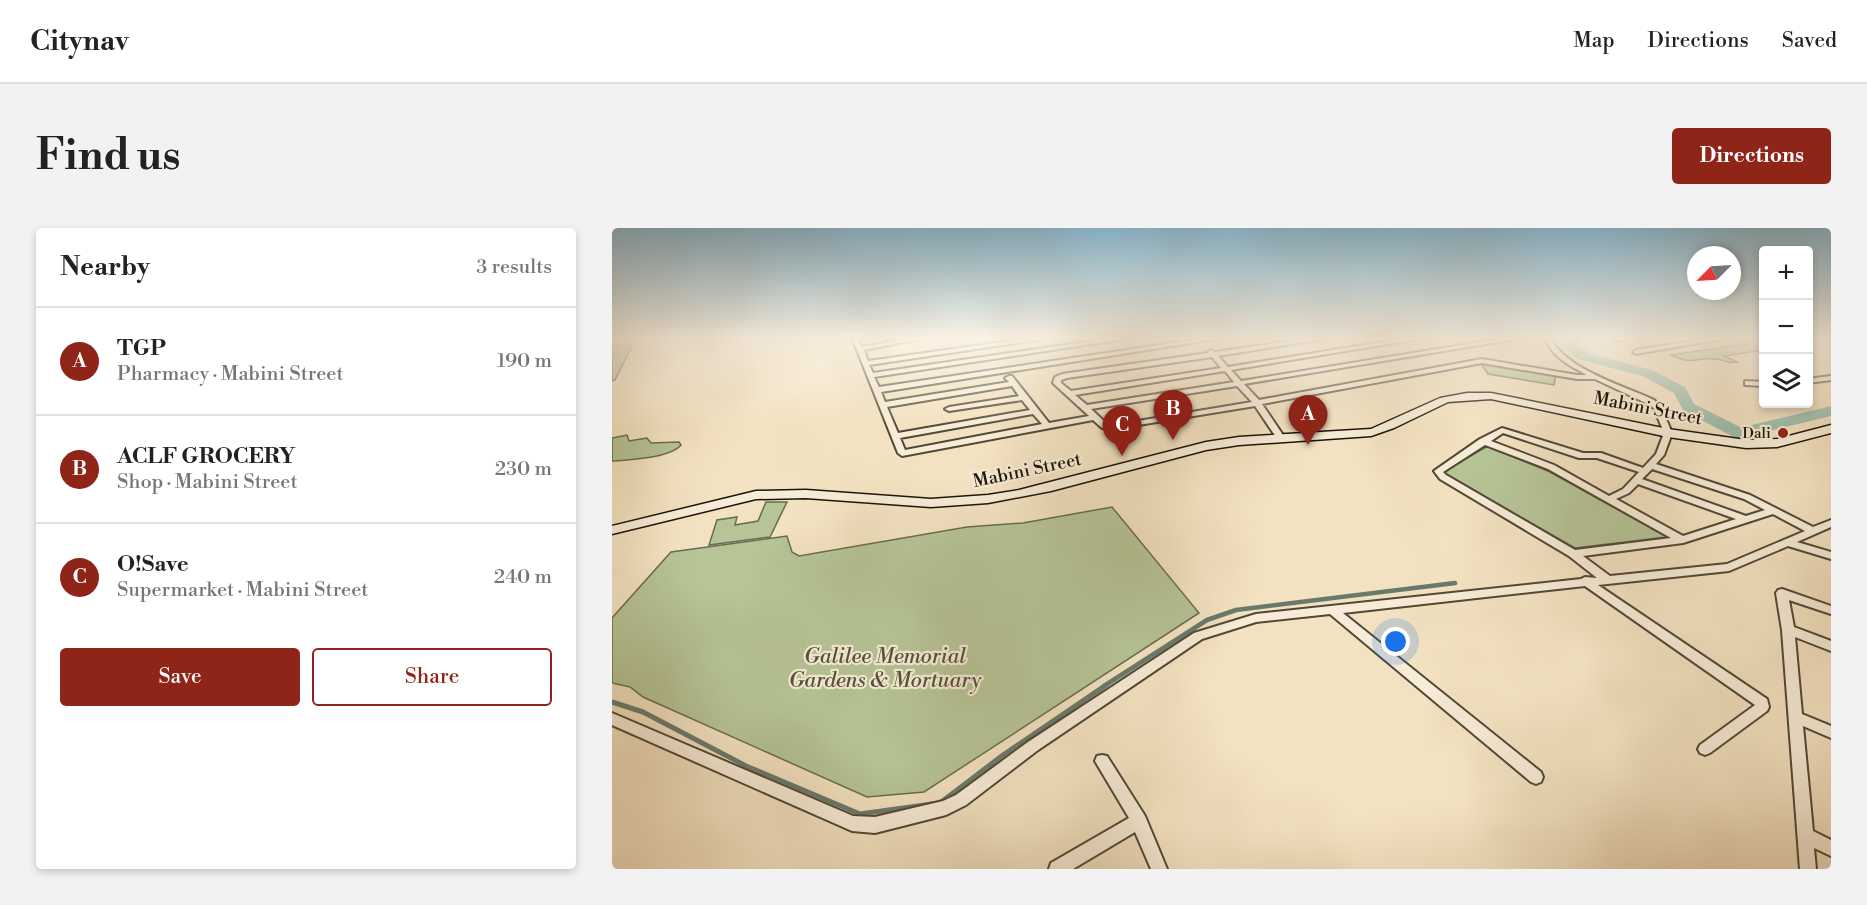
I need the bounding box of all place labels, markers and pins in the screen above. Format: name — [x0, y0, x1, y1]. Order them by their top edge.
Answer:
pin: B — [1154, 390, 1192, 440]
pin: A — [1288, 396, 1328, 445]
pin: C — [1102, 406, 1142, 456]
place label: Dali — [1742, 424, 1771, 443]
marker: Dali — [1776, 426, 1790, 440]

